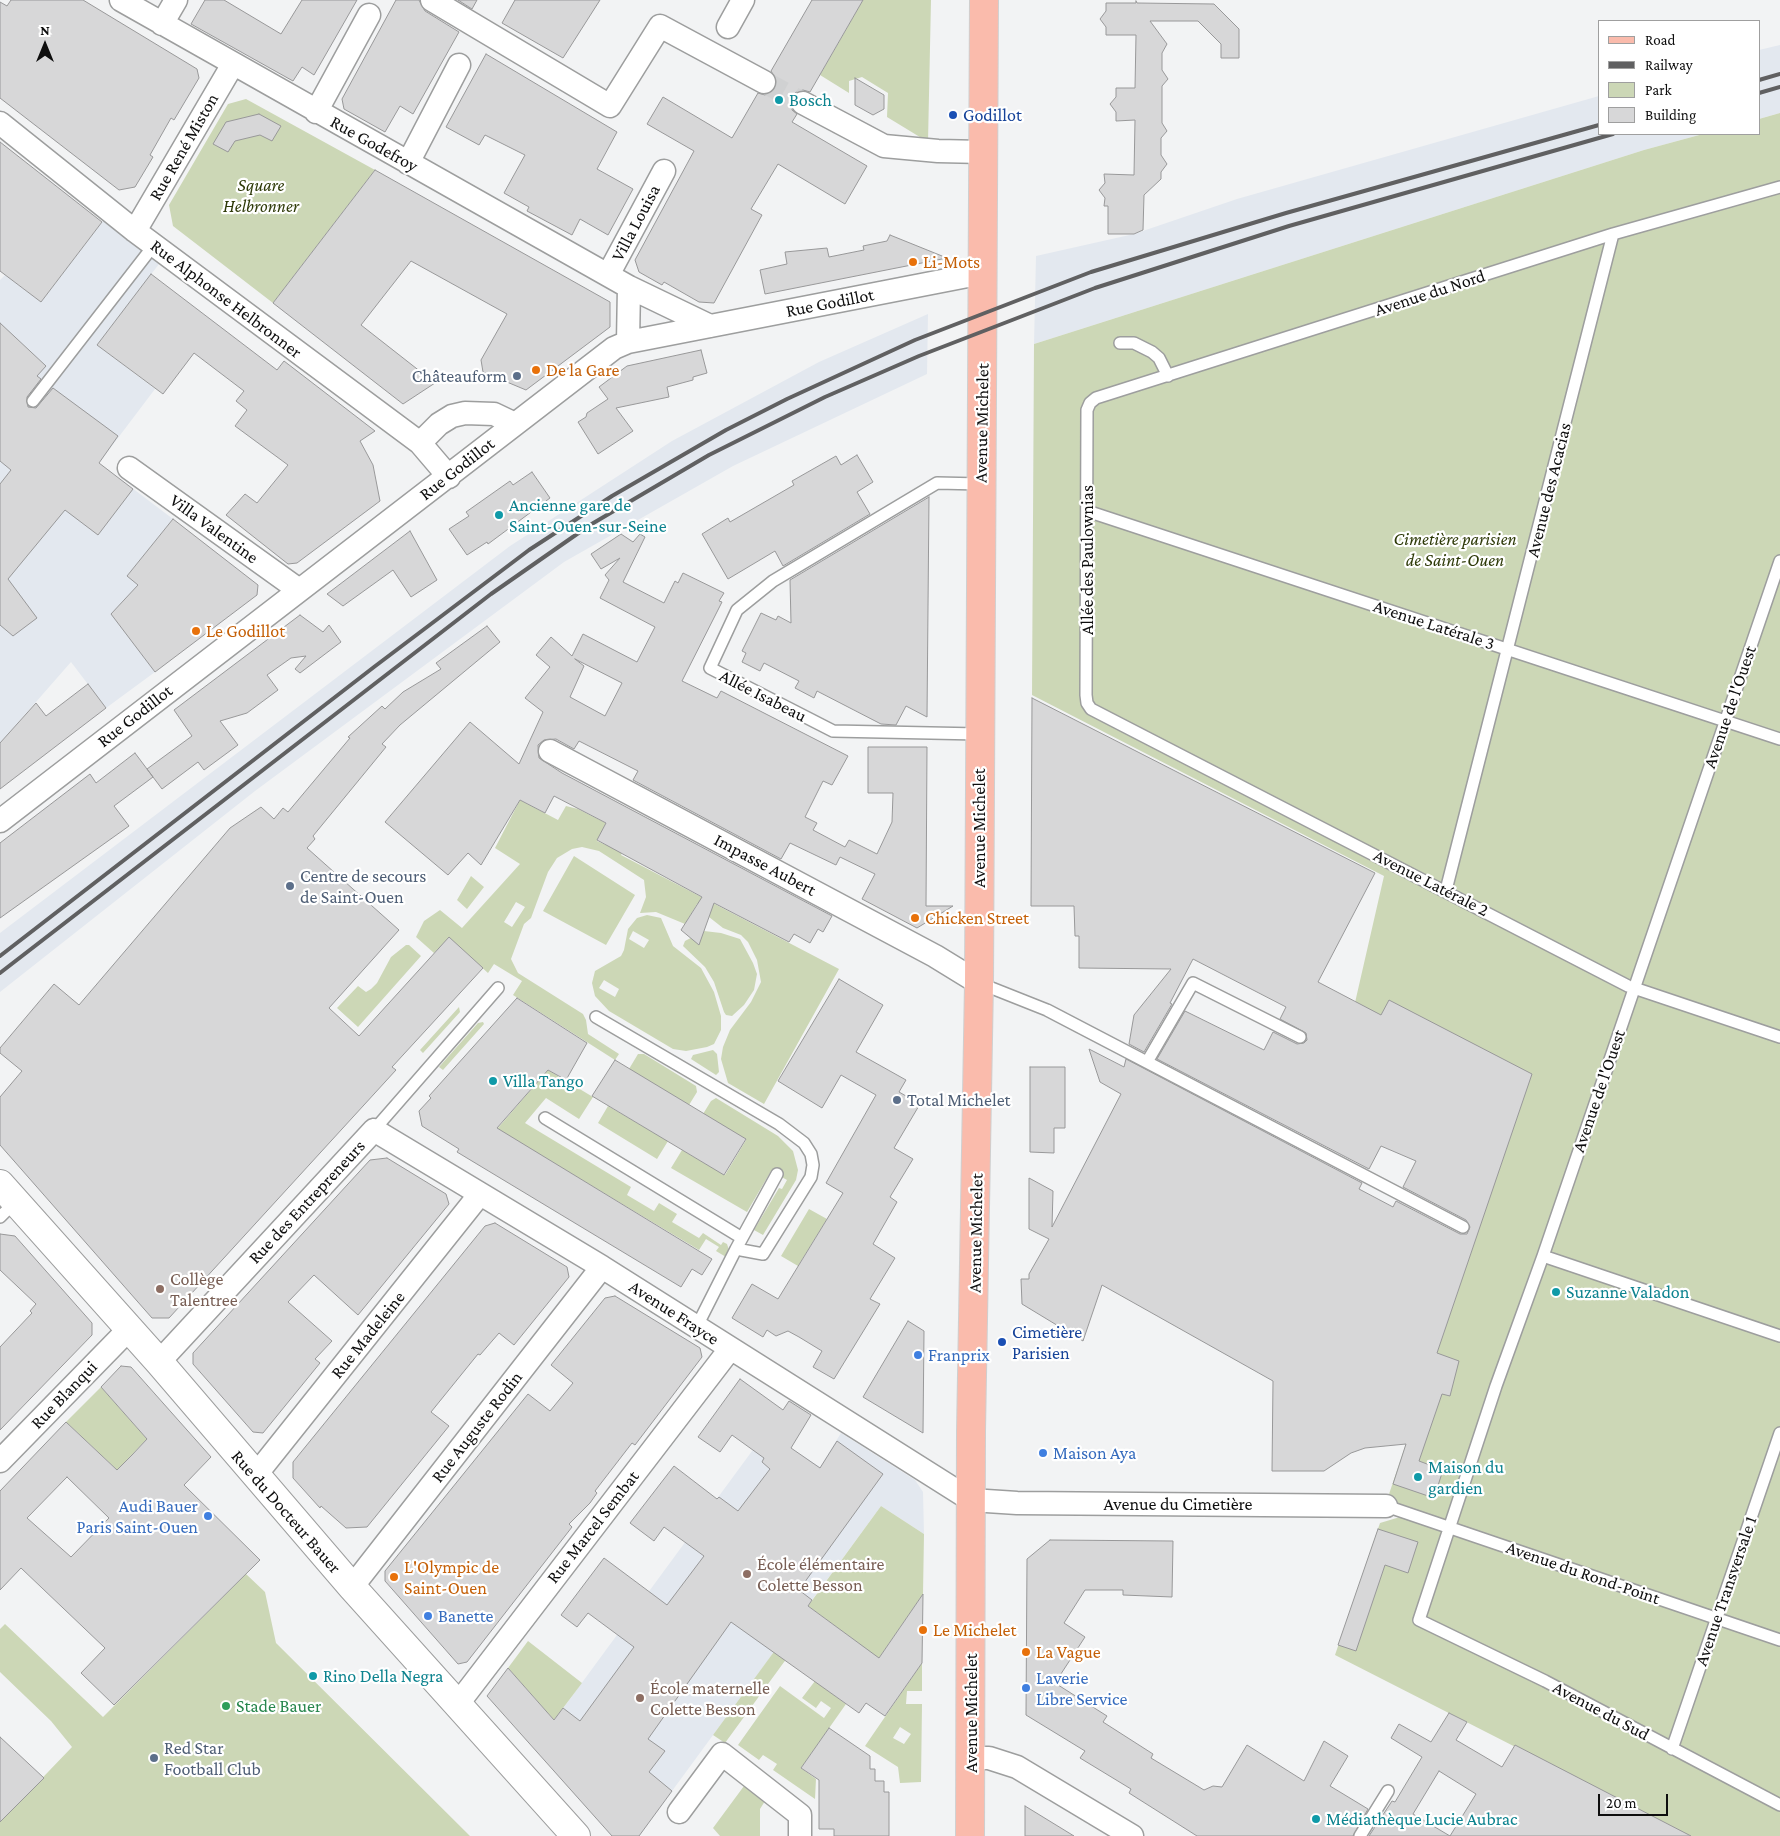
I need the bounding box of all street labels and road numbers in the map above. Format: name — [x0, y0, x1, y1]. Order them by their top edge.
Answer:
street label: Rue René Miston — [145, 89, 223, 205]
street label: Rue Godefroy — [326, 111, 422, 177]
street label: Villa Louisa — [607, 181, 665, 265]
street label: Rue Alphonse Helbronner — [146, 235, 306, 363]
street label: Avenue du Nord — [1372, 265, 1488, 321]
street label: Rue Godillot — [784, 284, 876, 322]
street label: Avenue Michelet — [970, 363, 994, 483]
street label: Avenue des Acacias — [1522, 421, 1576, 559]
street label: Rue Godillot — [415, 433, 499, 505]
street label: Allée des Paulownias — [1076, 485, 1098, 635]
street label: Villa Valentine — [166, 490, 262, 568]
street label: Avenue Latérale 3 — [1371, 595, 1497, 655]
street label: Avenue de l'Ouest — [1699, 643, 1761, 771]
street label: Allée Isabeau — [716, 665, 810, 727]
street label: Rue Godillot — [93, 680, 177, 752]
street label: Avenue Michelet — [968, 768, 990, 888]
street label: Impasse Aubert — [710, 829, 820, 901]
street label: Avenue Latérale 2 — [1370, 845, 1492, 921]
street label: Avenue de l'Ouest — [1568, 1027, 1630, 1155]
street label: Rue des Entrepreneurs — [244, 1136, 370, 1268]
street label: Avenue Michelet — [964, 1173, 988, 1293]
street label: Avenue Frayce — [625, 1276, 723, 1350]
street label: Rue Madeleine — [326, 1287, 410, 1383]
street label: Rue Blanqui — [26, 1356, 102, 1434]
street label: Rue Auguste Rodin — [427, 1367, 527, 1487]
street label: Rue du Docteur Bauer — [227, 1446, 345, 1578]
street label: Rue Marcel Sembat — [542, 1466, 644, 1588]
street label: Avenue du Cimetière — [1104, 1493, 1252, 1515]
street label: Avenue Transversale 1 — [1690, 1513, 1762, 1669]
street label: Avenue du Rond-Point — [1503, 1537, 1663, 1609]
street label: Avenue Michelet — [960, 1653, 982, 1773]
street label: Avenue du Sud — [1549, 1677, 1653, 1745]

